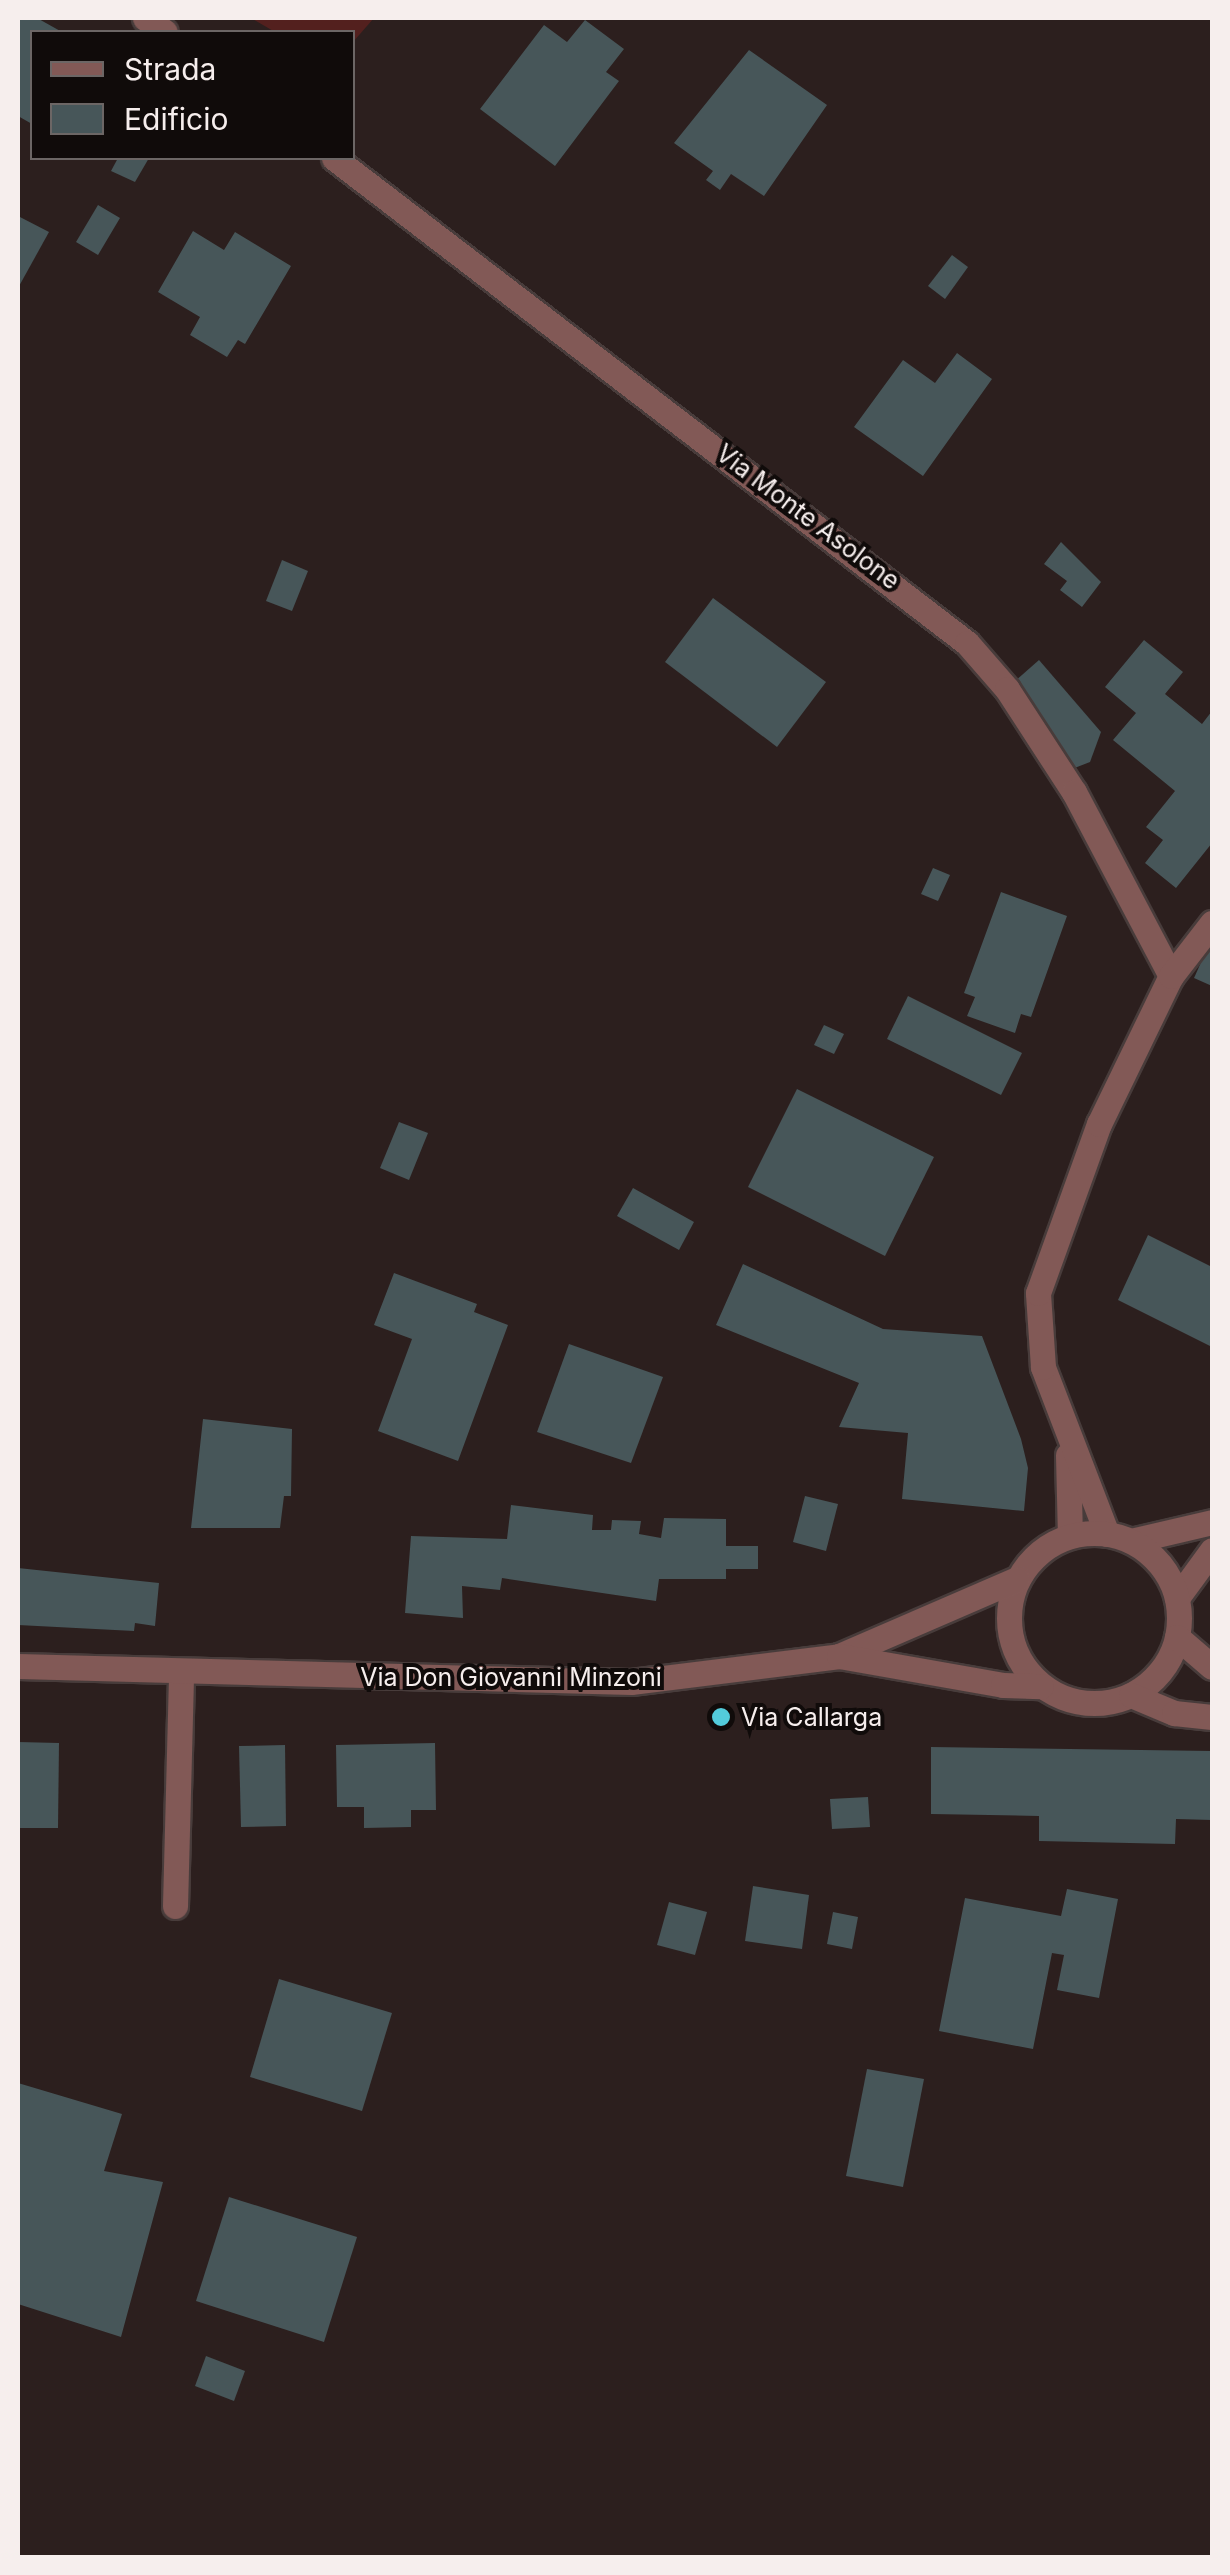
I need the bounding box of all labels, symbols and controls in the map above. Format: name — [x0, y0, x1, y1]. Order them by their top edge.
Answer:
legend — [30, 30, 355, 160]
text: Strada — [124, 51, 216, 87]
text: Edificio — [124, 101, 228, 137]
street label: Via Monte Asolone — [710, 438, 906, 596]
street label: Via Don Giovanni Minzoni — [360, 1662, 662, 1692]
place label: Via Callarga — [741, 1702, 882, 1732]
marker: Via Callarga — [710, 1706, 732, 1728]

